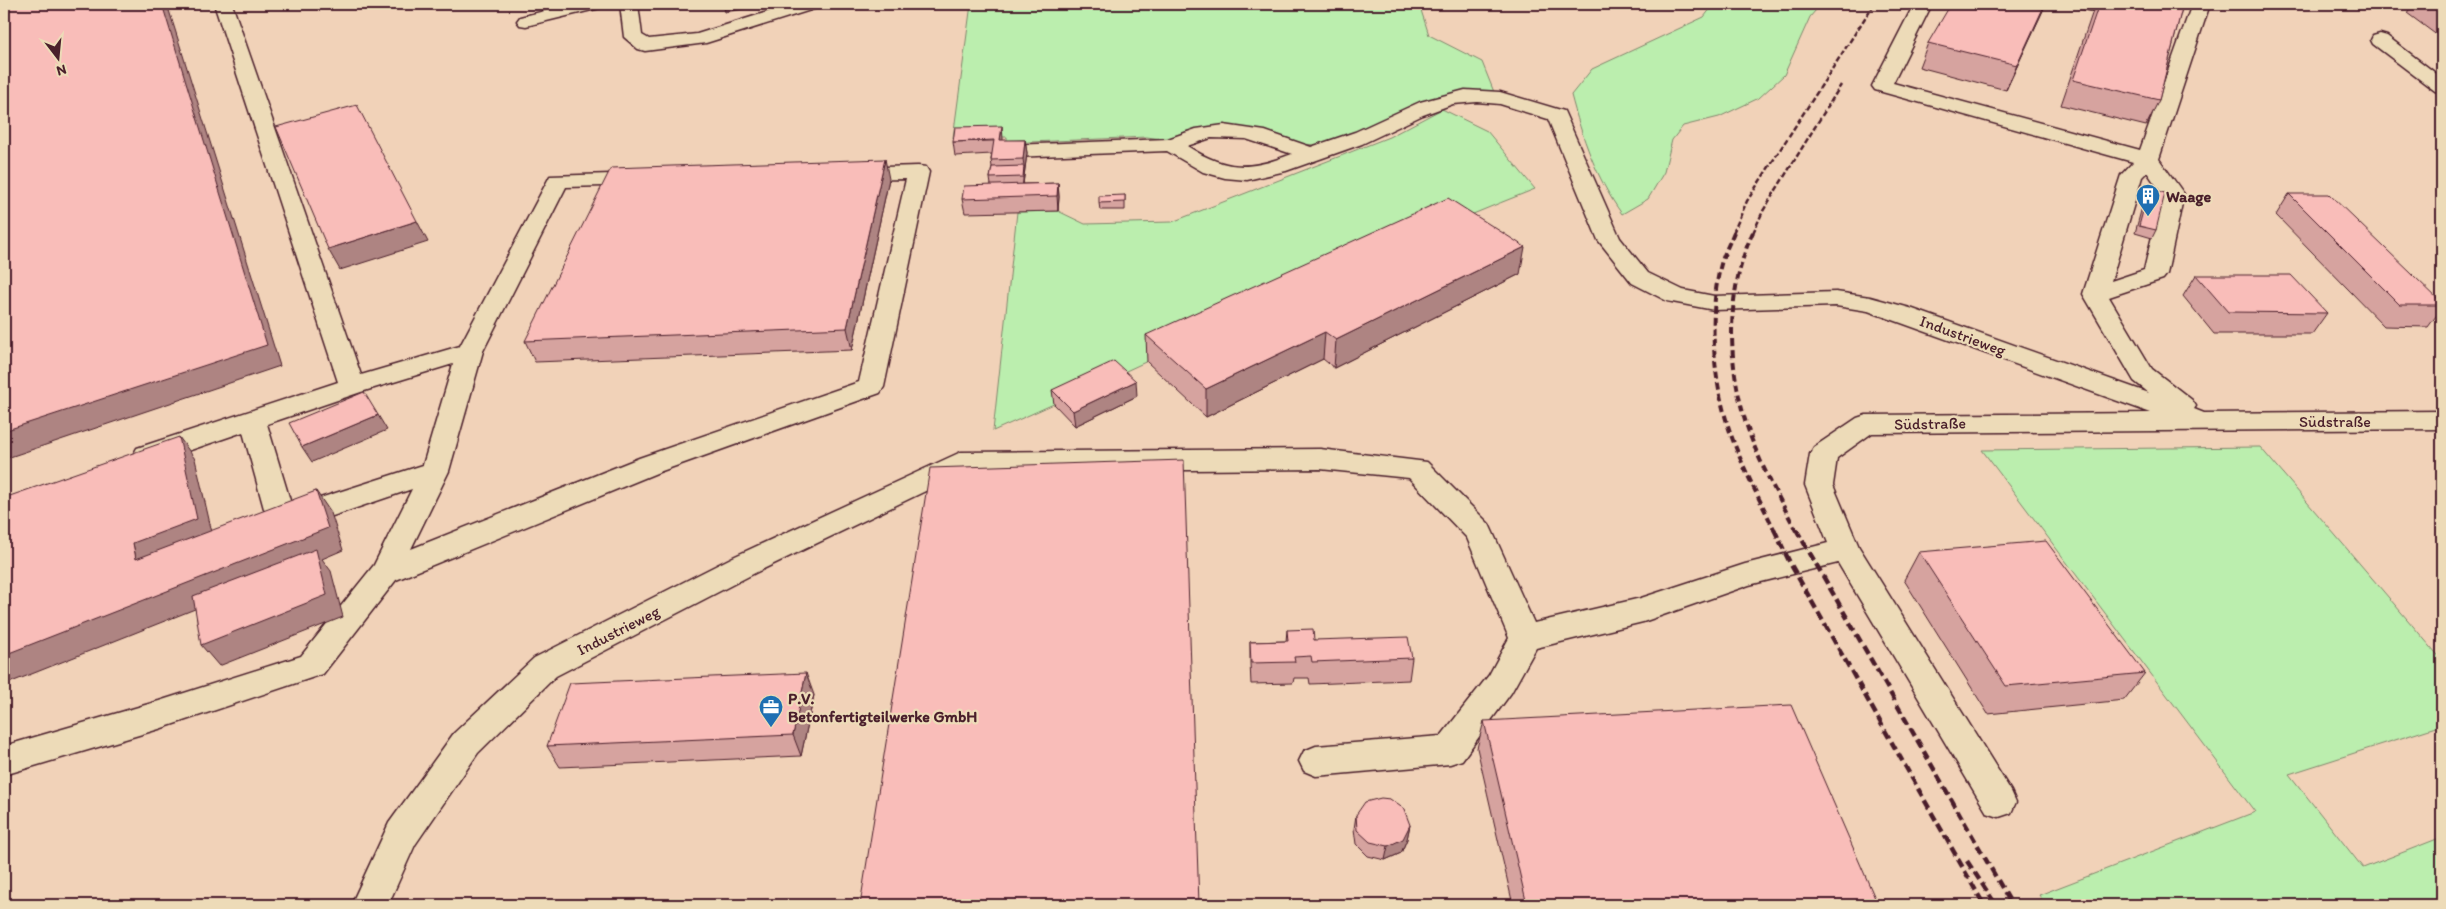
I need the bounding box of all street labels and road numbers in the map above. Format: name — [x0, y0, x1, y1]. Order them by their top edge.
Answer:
street label: Industrieweg — [1917, 311, 2009, 360]
street label: Südstraße — [2299, 412, 2371, 431]
street label: Südstraße — [1894, 413, 1966, 434]
street label: Industrieweg — [574, 601, 663, 659]

